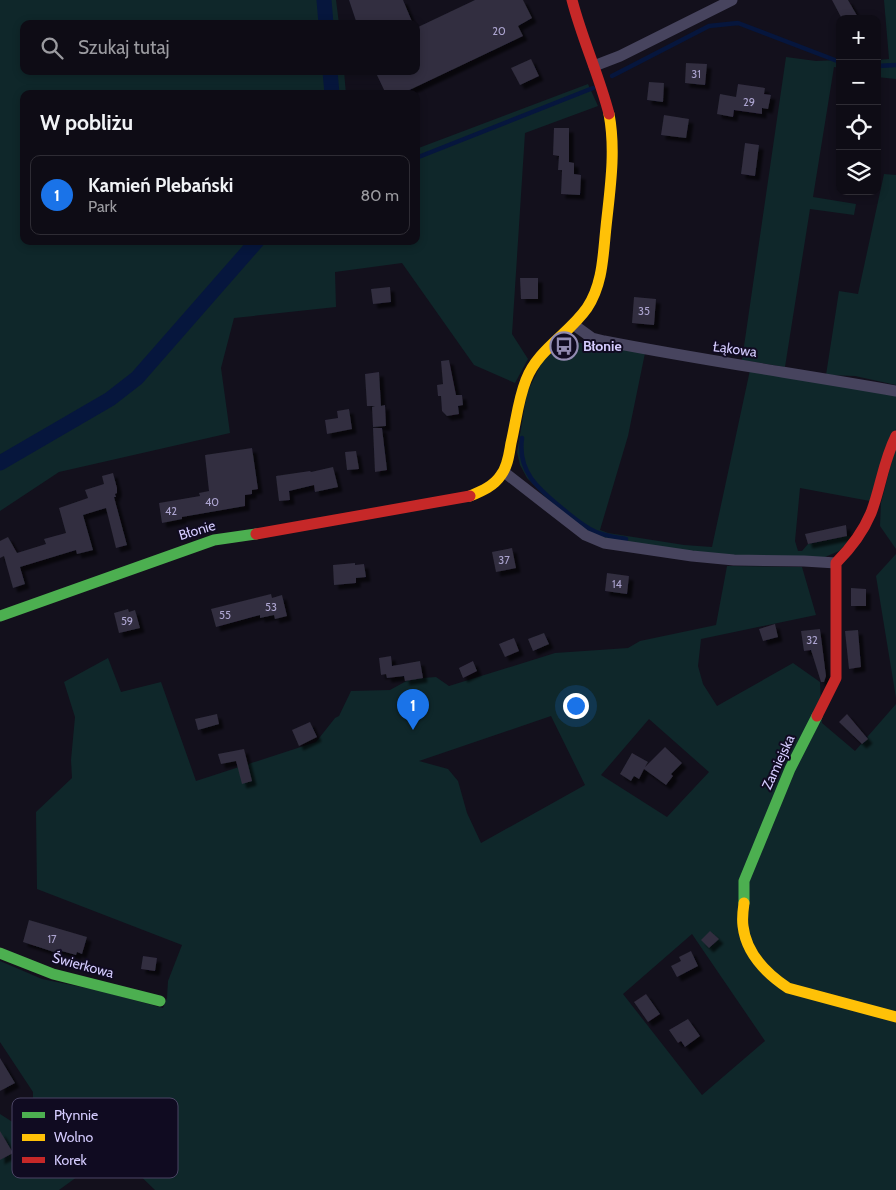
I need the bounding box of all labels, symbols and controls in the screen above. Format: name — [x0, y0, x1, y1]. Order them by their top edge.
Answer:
map controls — [836, 15, 881, 195]
button: + — [836, 15, 881, 60]
search box — [20, 20, 420, 75]
house number: 20 — [492, 24, 506, 38]
icon: search — [38, 34, 66, 62]
text: Szukaj tutaj — [78, 36, 170, 59]
button: − — [836, 60, 881, 105]
house number: 31 — [691, 67, 701, 81]
house number: 29 — [743, 95, 755, 109]
button: locate — [836, 105, 881, 150]
text: W pobliżu — [40, 110, 133, 135]
button: layers — [836, 150, 881, 195]
text: Kamień Plebański — [88, 174, 233, 197]
text: 1 — [54, 186, 60, 205]
text: 80 m — [361, 186, 399, 205]
text: Park — [88, 197, 117, 216]
house number: 35 — [638, 304, 650, 318]
bus stop icon: Błonie — [549, 331, 579, 361]
place label: Błonie — [583, 337, 622, 355]
street label: Łąkowa — [712, 337, 758, 361]
house number: 40 — [205, 495, 219, 509]
house number: 42 — [165, 504, 177, 518]
street label: Błonie — [177, 516, 217, 544]
house number: 37 — [498, 553, 510, 567]
house number: 14 — [612, 577, 623, 591]
house number: 53 — [265, 600, 277, 614]
house number: 55 — [219, 608, 231, 622]
house number: 59 — [121, 614, 133, 628]
house number: 32 — [806, 633, 818, 647]
pin: 1 — [397, 689, 429, 730]
your location — [563, 693, 589, 719]
street label: Zamiejska — [758, 731, 799, 792]
house number: 17 — [47, 932, 57, 946]
street label: Świerkowa — [50, 948, 116, 982]
legend — [12, 1098, 178, 1178]
text: Płynnie — [54, 1106, 98, 1124]
text: Wolno — [54, 1128, 94, 1146]
text: Korek — [54, 1151, 88, 1169]

